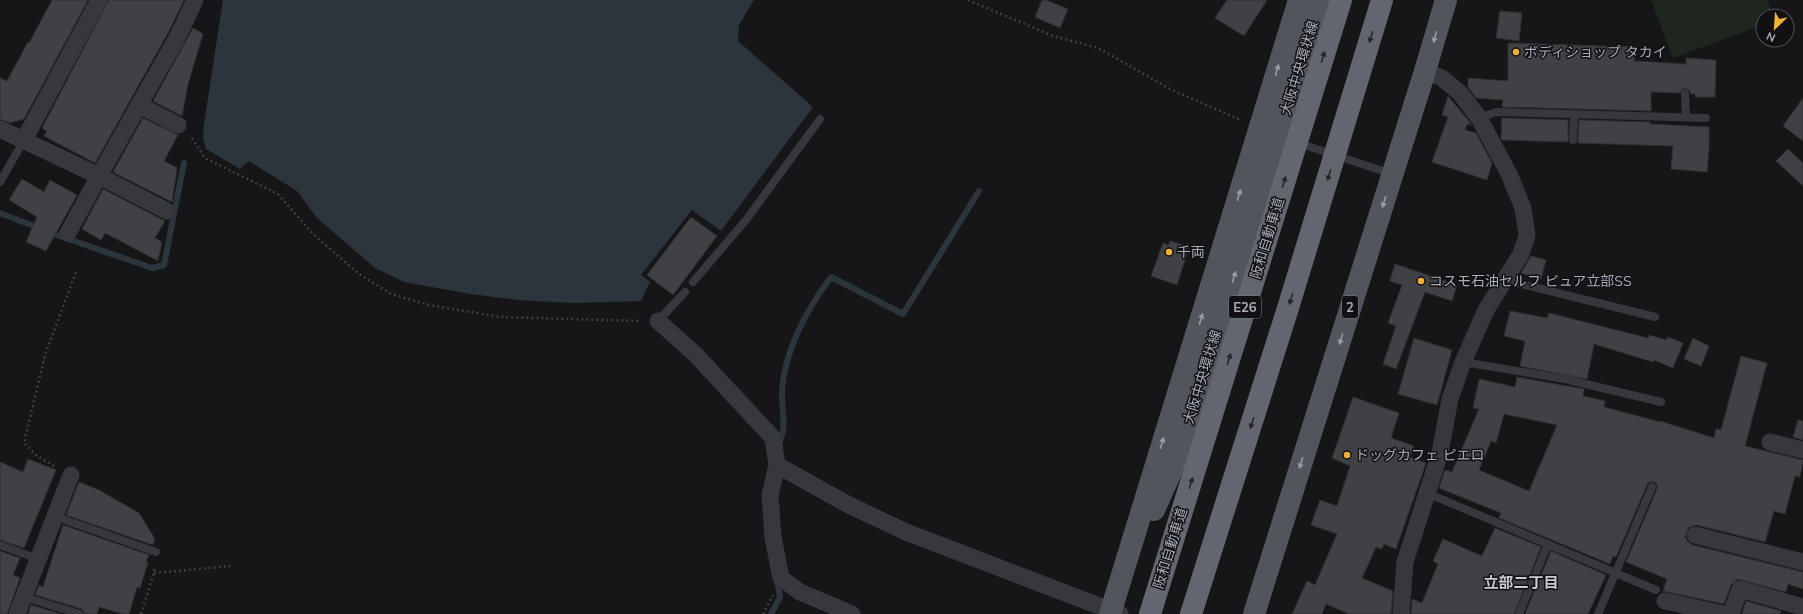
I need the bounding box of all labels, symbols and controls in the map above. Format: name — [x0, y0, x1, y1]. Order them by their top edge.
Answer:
north arrow — [1755, 8, 1795, 48]
street label: 大阪中央環状線 — [1276, 19, 1322, 117]
text: N — [1764, 29, 1777, 45]
one-way arrow — [1368, 32, 1374, 44]
one-way arrow — [1432, 32, 1438, 44]
place label: ボディショップ タカイ — [1524, 43, 1667, 61]
marker: ボディショップ タカイ — [1511, 47, 1521, 57]
one-way arrow — [1320, 51, 1326, 63]
one-way arrow — [1274, 64, 1280, 76]
one-way arrow — [1326, 169, 1332, 181]
one-way arrow — [1282, 175, 1288, 187]
one-way arrow — [1236, 188, 1242, 200]
street label: 阪和自動車道 — [1246, 195, 1288, 281]
one-way arrow — [1381, 196, 1387, 208]
place label: 千両 — [1177, 243, 1205, 261]
marker: 千両 — [1164, 247, 1174, 257]
one-way arrow — [1231, 270, 1237, 282]
place label: コスモ石油セルフ ピュア立部SS — [1429, 272, 1632, 290]
marker: コスモ石油セルフ ピュア立部SS — [1416, 276, 1426, 286]
one-way arrow — [1288, 294, 1294, 306]
road number: E26 — [1229, 296, 1261, 318]
road number: 2 — [1342, 296, 1358, 318]
one-way arrow — [1198, 312, 1204, 324]
street label: 大阪中央環状線 — [1179, 328, 1225, 426]
one-way arrow — [1337, 333, 1343, 345]
one-way arrow — [1226, 353, 1232, 365]
one-way arrow — [1248, 418, 1254, 430]
one-way arrow — [1159, 437, 1165, 449]
place label: ドッグカフェ ピエロ — [1355, 446, 1485, 464]
marker: ドッグカフェ ピエロ — [1342, 450, 1352, 460]
one-way arrow — [1298, 457, 1304, 469]
one-way arrow — [1188, 477, 1194, 489]
street label: 阪和自動車道 — [1149, 505, 1191, 591]
district label: 立部二丁目 — [1483, 573, 1559, 592]

